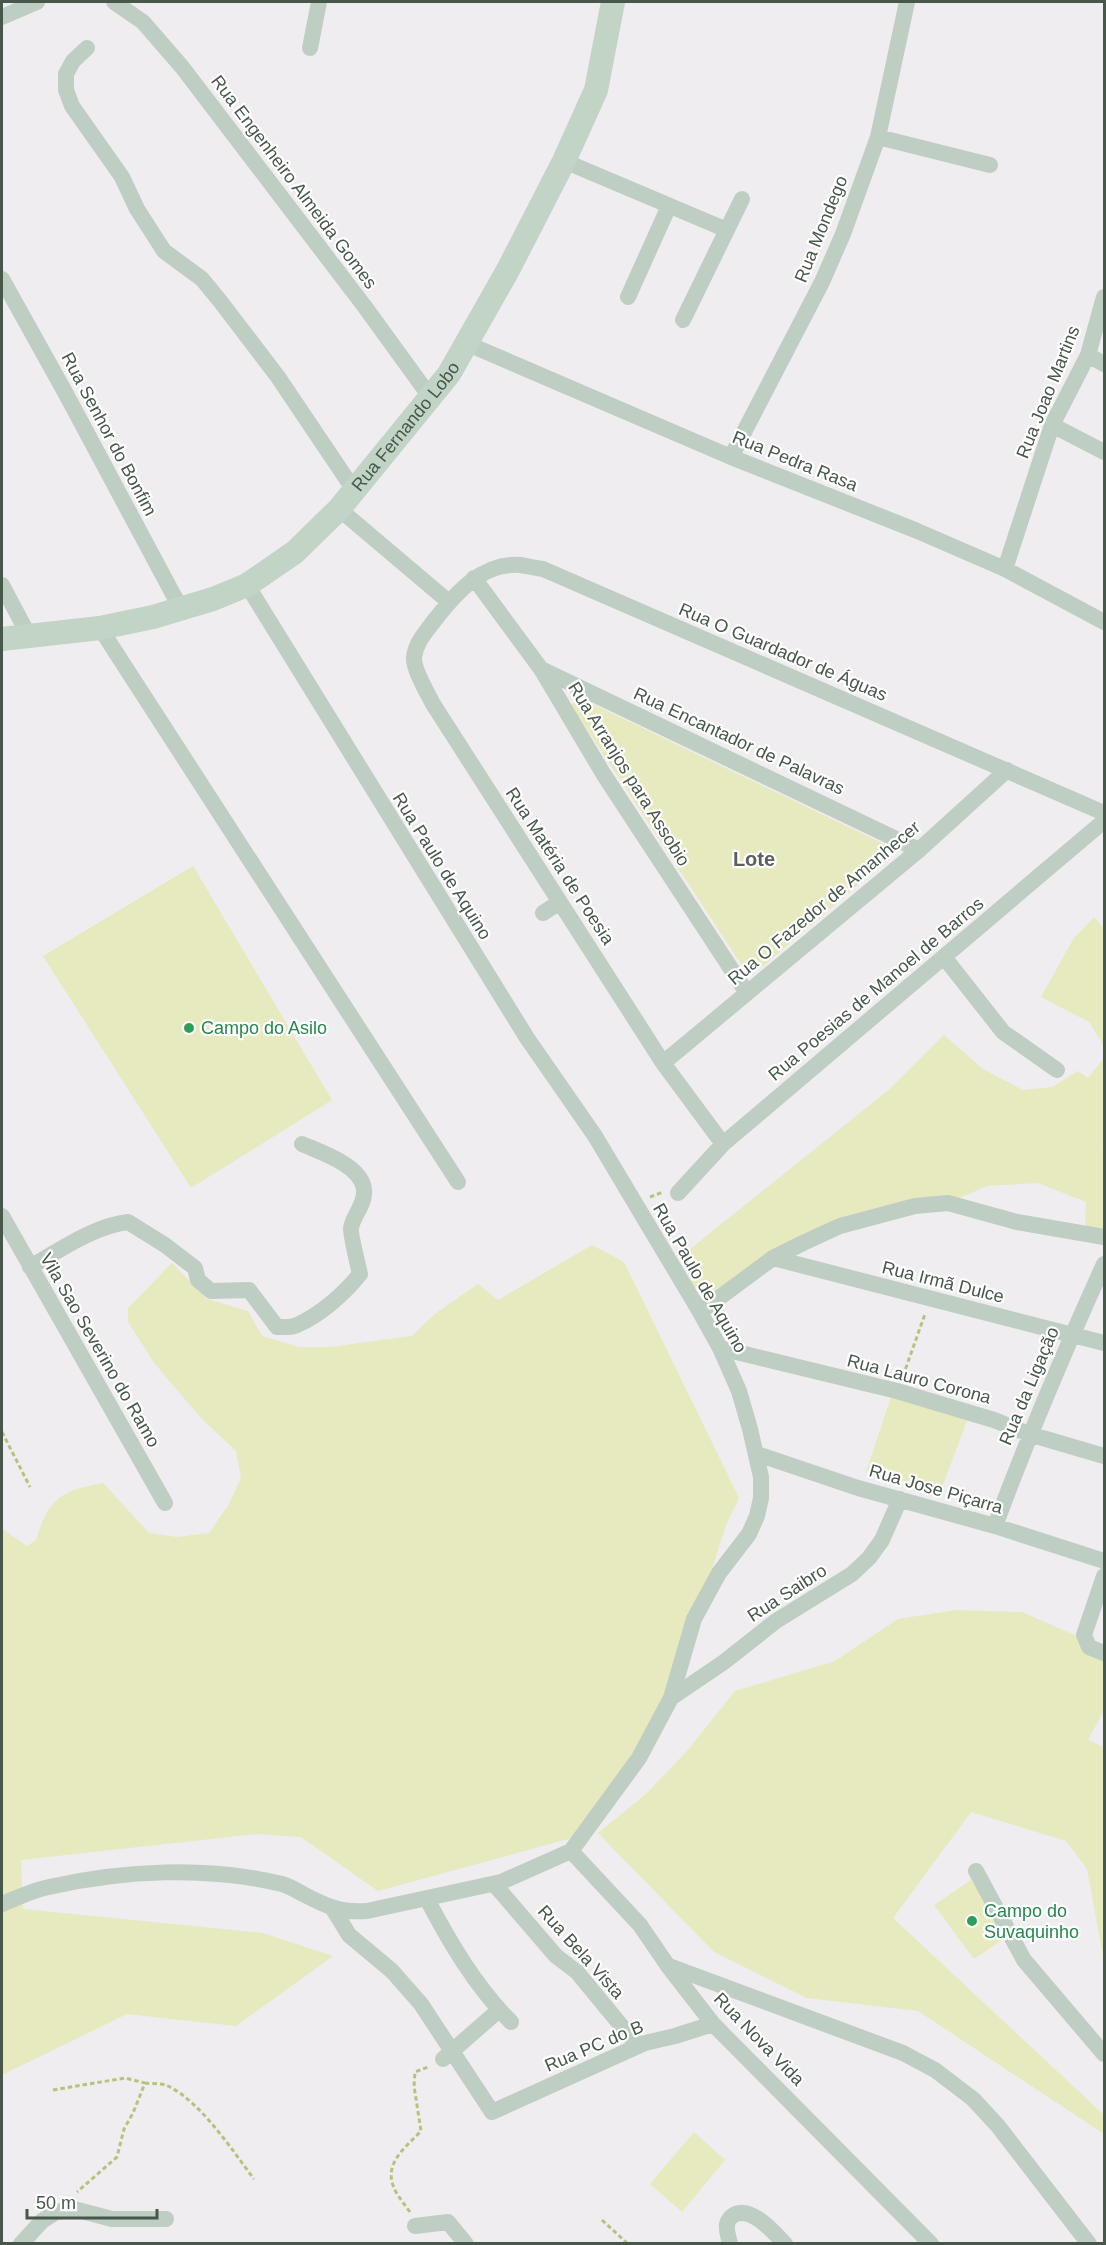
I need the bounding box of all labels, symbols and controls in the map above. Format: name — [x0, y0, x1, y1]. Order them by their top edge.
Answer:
street label: Rua Engenheiro Almeida Gomes — [207, 71, 381, 293]
street label: Rua Mondego — [791, 173, 851, 285]
street label: Rua Joao Martins — [1012, 323, 1084, 461]
street label: Rua Senhor do Bonfim — [57, 349, 161, 519]
street label: Rua Fernando Lobo — [348, 359, 464, 495]
street label: Rua Pedra Rasa — [730, 427, 861, 496]
street label: Rua O Guardador de Águas — [676, 599, 890, 705]
street label: Rua Arranjos para Assobio — [564, 678, 694, 870]
street label: Rua Encantador de Palavras — [630, 683, 848, 799]
street label: Rua Matéria de Poesia — [502, 784, 619, 949]
street label: Rua Paulo de Aquino — [389, 789, 495, 943]
street label: Rua O Fazedor de Amanhecer — [724, 817, 924, 989]
district label: Lote — [733, 848, 775, 870]
street label: Rua Poesias de Manoel de Barros — [765, 893, 987, 1085]
place label: Campo do Asilo — [201, 1018, 327, 1038]
marker: Campo do Asilo — [182, 1021, 196, 1035]
street label: Rua Paulo de Aquino — [649, 1200, 751, 1356]
street label: Vila Sao Severino do Ramo — [36, 1249, 164, 1451]
street label: Rua Irmã Dulce — [880, 1257, 1006, 1307]
street label: Rua da Ligação — [995, 1324, 1063, 1448]
street label: Rua Lauro Corona — [845, 1350, 994, 1408]
street label: Rua Jose Piçarra — [867, 1460, 1006, 1518]
street label: Rua Saibro — [744, 1560, 830, 1626]
street label: Rua Bela Vista — [534, 1901, 629, 2004]
place label: Campo do Suvaquinho — [984, 1901, 1079, 1942]
marker: Campo do Suvaquinho — [965, 1914, 979, 1928]
street label: Rua Nova Vida — [710, 1989, 809, 2090]
street label: Rua PC do B — [542, 2016, 646, 2076]
scale bar — [27, 2182, 158, 2220]
text: 50 m — [36, 2193, 76, 2213]

